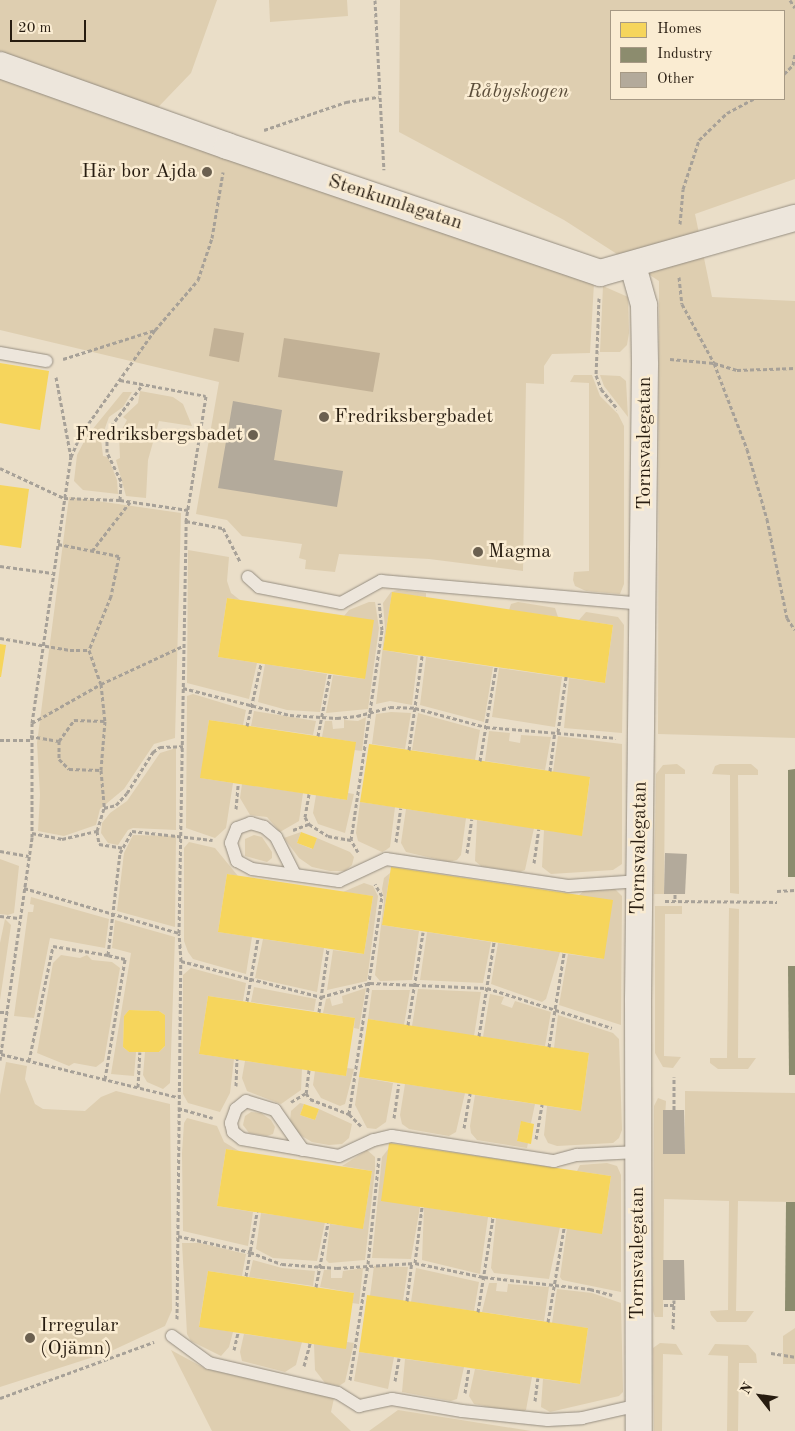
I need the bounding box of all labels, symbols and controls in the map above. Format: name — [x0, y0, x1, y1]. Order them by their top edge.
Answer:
scale bar — [12, 10, 89, 42]
legend — [610, 10, 785, 100]
text: 20 m — [18, 21, 52, 36]
text: Homes — [657, 22, 702, 37]
text: Industry — [657, 47, 713, 62]
text: Other — [657, 72, 694, 87]
park label: Råbyskogen — [467, 80, 569, 104]
place label: Här bor Ajda — [82, 160, 197, 184]
marker: Här bor Ajda — [201, 166, 213, 178]
street label: Stenkumlagatan — [325, 170, 465, 236]
street label: Tornsvalegatan — [633, 376, 657, 510]
place label: Fredriksbergbadet — [334, 405, 493, 429]
marker: Fredriksbergbadet — [318, 411, 330, 423]
place label: Fredriksbergsbadet — [75, 423, 243, 447]
marker: Fredriksbergsbadet — [247, 429, 259, 441]
place label: Magma — [488, 540, 551, 564]
marker: Magma — [472, 546, 484, 558]
street label: Tornsvalegatan — [627, 781, 653, 915]
street label: Tornsvalegatan — [626, 1186, 650, 1320]
place label: Irregular (Ojämn) — [40, 1314, 118, 1361]
marker: Irregular (Ojämn) — [24, 1332, 36, 1344]
north arrow — [735, 1371, 785, 1421]
text: N — [738, 1380, 756, 1397]

